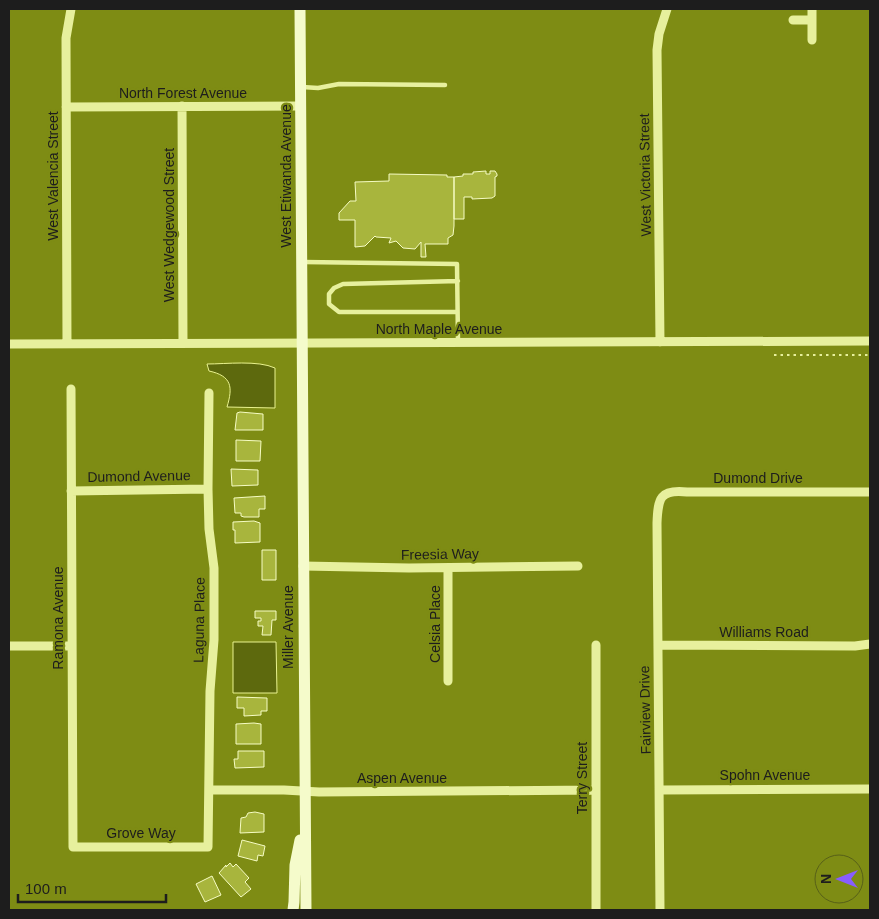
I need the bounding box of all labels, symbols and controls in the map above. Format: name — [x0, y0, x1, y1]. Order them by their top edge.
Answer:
street label: North Forest Avenue — [119, 85, 247, 101]
street label: West Etiwanda Avenue — [278, 104, 294, 248]
street label: West Valencia Street — [45, 111, 61, 241]
street label: West Victoria Street — [636, 113, 654, 237]
street label: West Wedgewood Street — [161, 148, 177, 302]
street label: North Maple Avenue — [376, 321, 503, 337]
street label: Dumond Avenue — [87, 467, 191, 485]
street label: Dumond Drive — [713, 470, 803, 486]
street label: Freesia Way — [401, 545, 479, 563]
street label: Ramona Avenue — [50, 566, 66, 670]
street label: Laguna Place — [190, 577, 208, 663]
street label: Miller Avenue — [280, 585, 296, 669]
street label: Celsia Place — [427, 585, 443, 663]
street label: Williams Road — [719, 624, 809, 640]
street label: Fairview Drive — [636, 665, 654, 754]
street label: Terry Street — [574, 742, 590, 814]
street label: Spohn Avenue — [720, 767, 811, 783]
street label: Aspen Avenue — [357, 770, 447, 786]
street label: Grove Way — [106, 825, 176, 841]
north arrow — [814, 854, 864, 904]
scale bar — [18, 872, 165, 904]
text: N — [818, 874, 834, 884]
text: 100 m — [25, 880, 67, 897]

